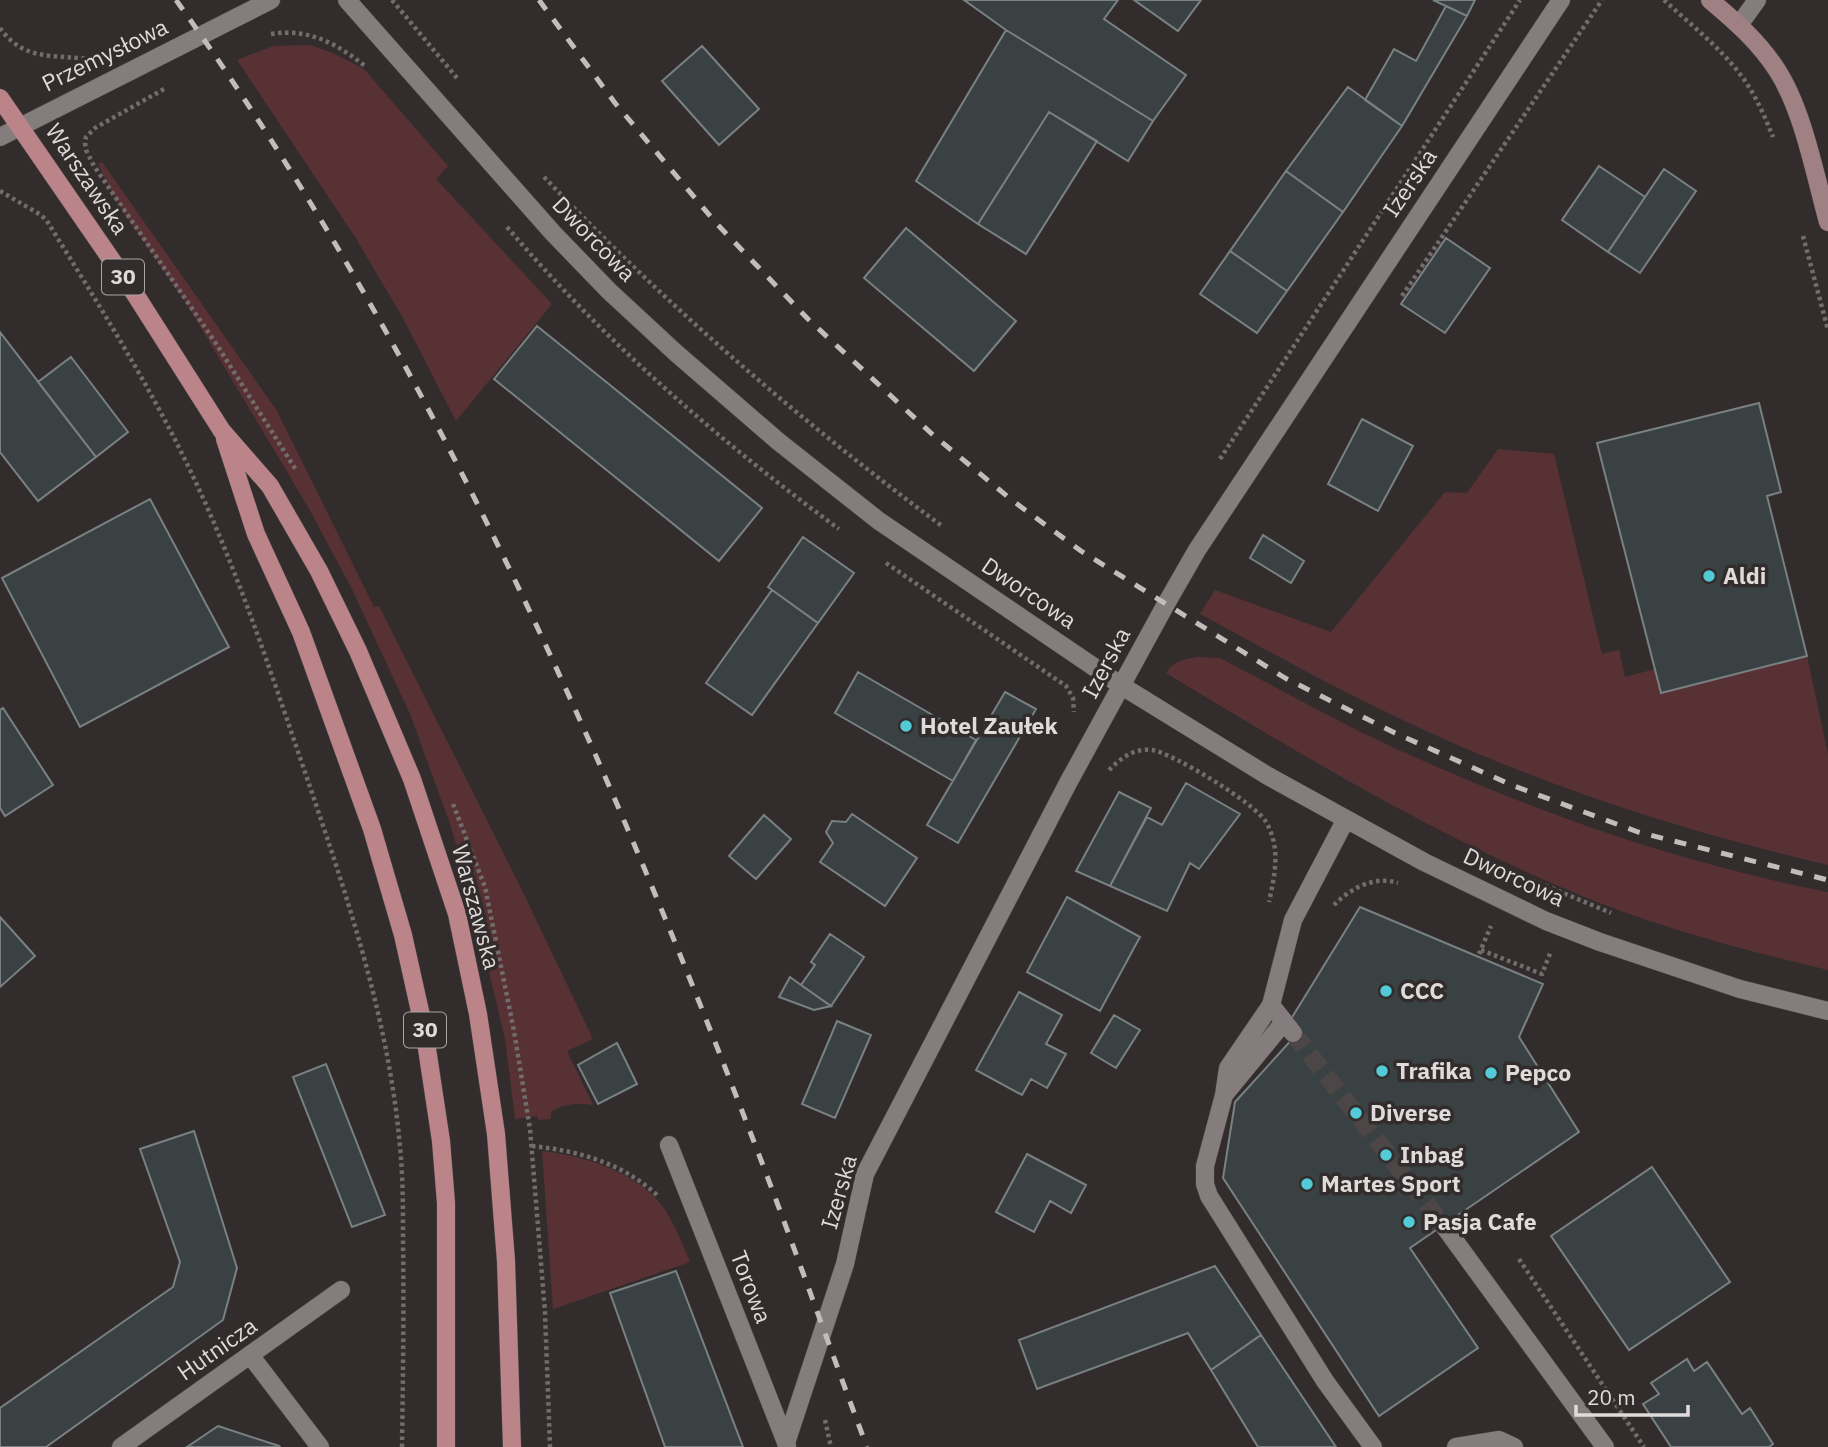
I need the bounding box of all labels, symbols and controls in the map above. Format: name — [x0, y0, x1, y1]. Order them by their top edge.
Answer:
street label: Przemysłowa — [37, 11, 173, 98]
street label: Warszawska — [40, 117, 136, 240]
street label: Izerska — [1375, 142, 1443, 222]
street label: Dworcowa — [546, 189, 643, 288]
road number: 30 — [102, 260, 144, 294]
street label: Dworcowa — [976, 550, 1083, 635]
place label: Aldi — [1723, 560, 1766, 590]
marker: Aldi — [1701, 568, 1717, 584]
street label: Izerska — [1074, 622, 1136, 703]
place label: Hotel Zaułek — [920, 710, 1058, 740]
marker: Hotel Zaułek — [898, 718, 914, 734]
street label: Dworcowa — [1459, 840, 1570, 913]
street label: Warszawska — [446, 841, 508, 972]
place label: CCC — [1400, 975, 1444, 1005]
marker: CCC — [1378, 983, 1394, 999]
road number: 30 — [404, 1012, 446, 1048]
place label: Trafika — [1396, 1055, 1472, 1085]
place label: Pepco — [1505, 1057, 1571, 1087]
marker: Trafika — [1374, 1063, 1390, 1079]
marker: Pepco — [1483, 1065, 1499, 1081]
place label: Diverse — [1370, 1097, 1452, 1127]
marker: Diverse — [1348, 1105, 1364, 1121]
place label: Inbag — [1400, 1139, 1464, 1169]
marker: Inbag — [1378, 1147, 1394, 1163]
street label: Izerska — [813, 1151, 863, 1232]
place label: Martes Sport — [1321, 1168, 1461, 1198]
marker: Martes Sport — [1299, 1176, 1315, 1192]
place label: Pasja Cafe — [1423, 1206, 1537, 1236]
marker: Pasja Cafe — [1401, 1214, 1417, 1230]
street label: Torowa — [724, 1246, 779, 1327]
street label: Hutnicza — [171, 1310, 262, 1386]
scale bar — [1576, 1374, 1688, 1418]
text: 20 m — [1587, 1383, 1636, 1411]

